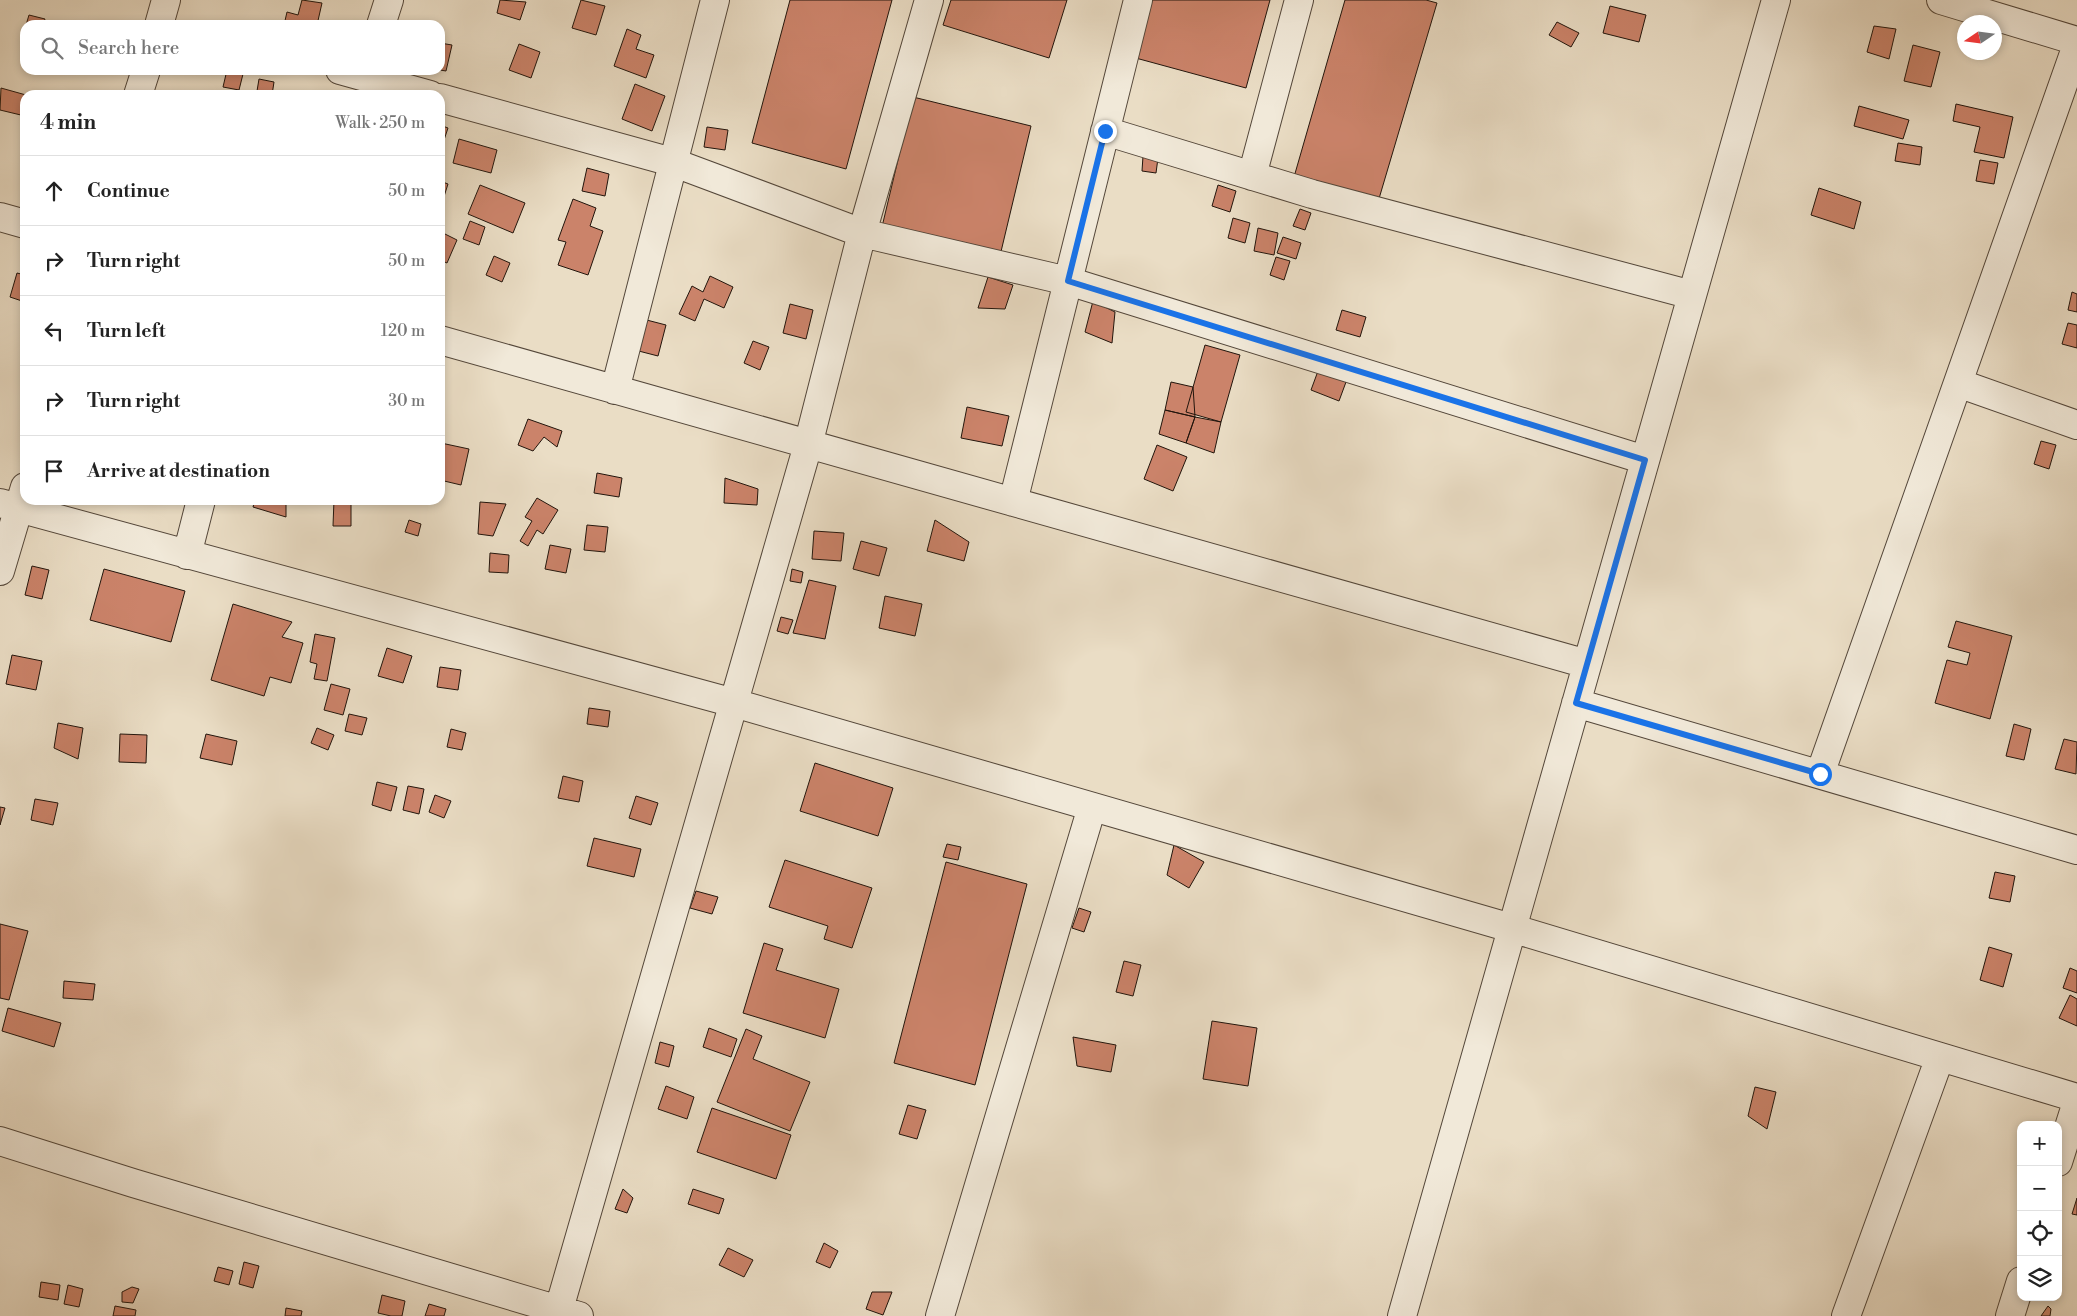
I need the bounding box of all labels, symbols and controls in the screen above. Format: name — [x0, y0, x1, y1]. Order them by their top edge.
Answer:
north arrow — [1957, 15, 2002, 60]
search box — [20, 20, 445, 75]
icon: search — [38, 34, 66, 62]
text: Search here — [78, 36, 179, 60]
text: 4 min — [40, 110, 96, 136]
text: Walk · 250 m — [335, 113, 425, 133]
route end — [1094, 120, 1117, 143]
icon: ahead — [40, 177, 68, 205]
text: Continue — [87, 179, 170, 203]
text: 50 m — [388, 181, 425, 201]
icon: right — [40, 247, 68, 275]
text: Turn right — [87, 249, 180, 273]
text: 50 m — [388, 251, 425, 271]
icon: left — [40, 317, 68, 345]
text: Turn left — [87, 319, 166, 343]
text: 120 m — [381, 321, 425, 341]
icon: right — [40, 387, 68, 415]
text: Turn right — [87, 389, 180, 413]
text: 30 m — [388, 391, 425, 411]
icon: arrive — [40, 457, 68, 485]
text: Arrive at destination — [87, 459, 270, 483]
route start — [1809, 763, 1832, 786]
map controls — [2017, 1121, 2062, 1301]
button: + — [2017, 1121, 2062, 1166]
button: − — [2017, 1166, 2062, 1211]
button: locate — [2017, 1211, 2062, 1256]
button: layers — [2017, 1256, 2062, 1301]

